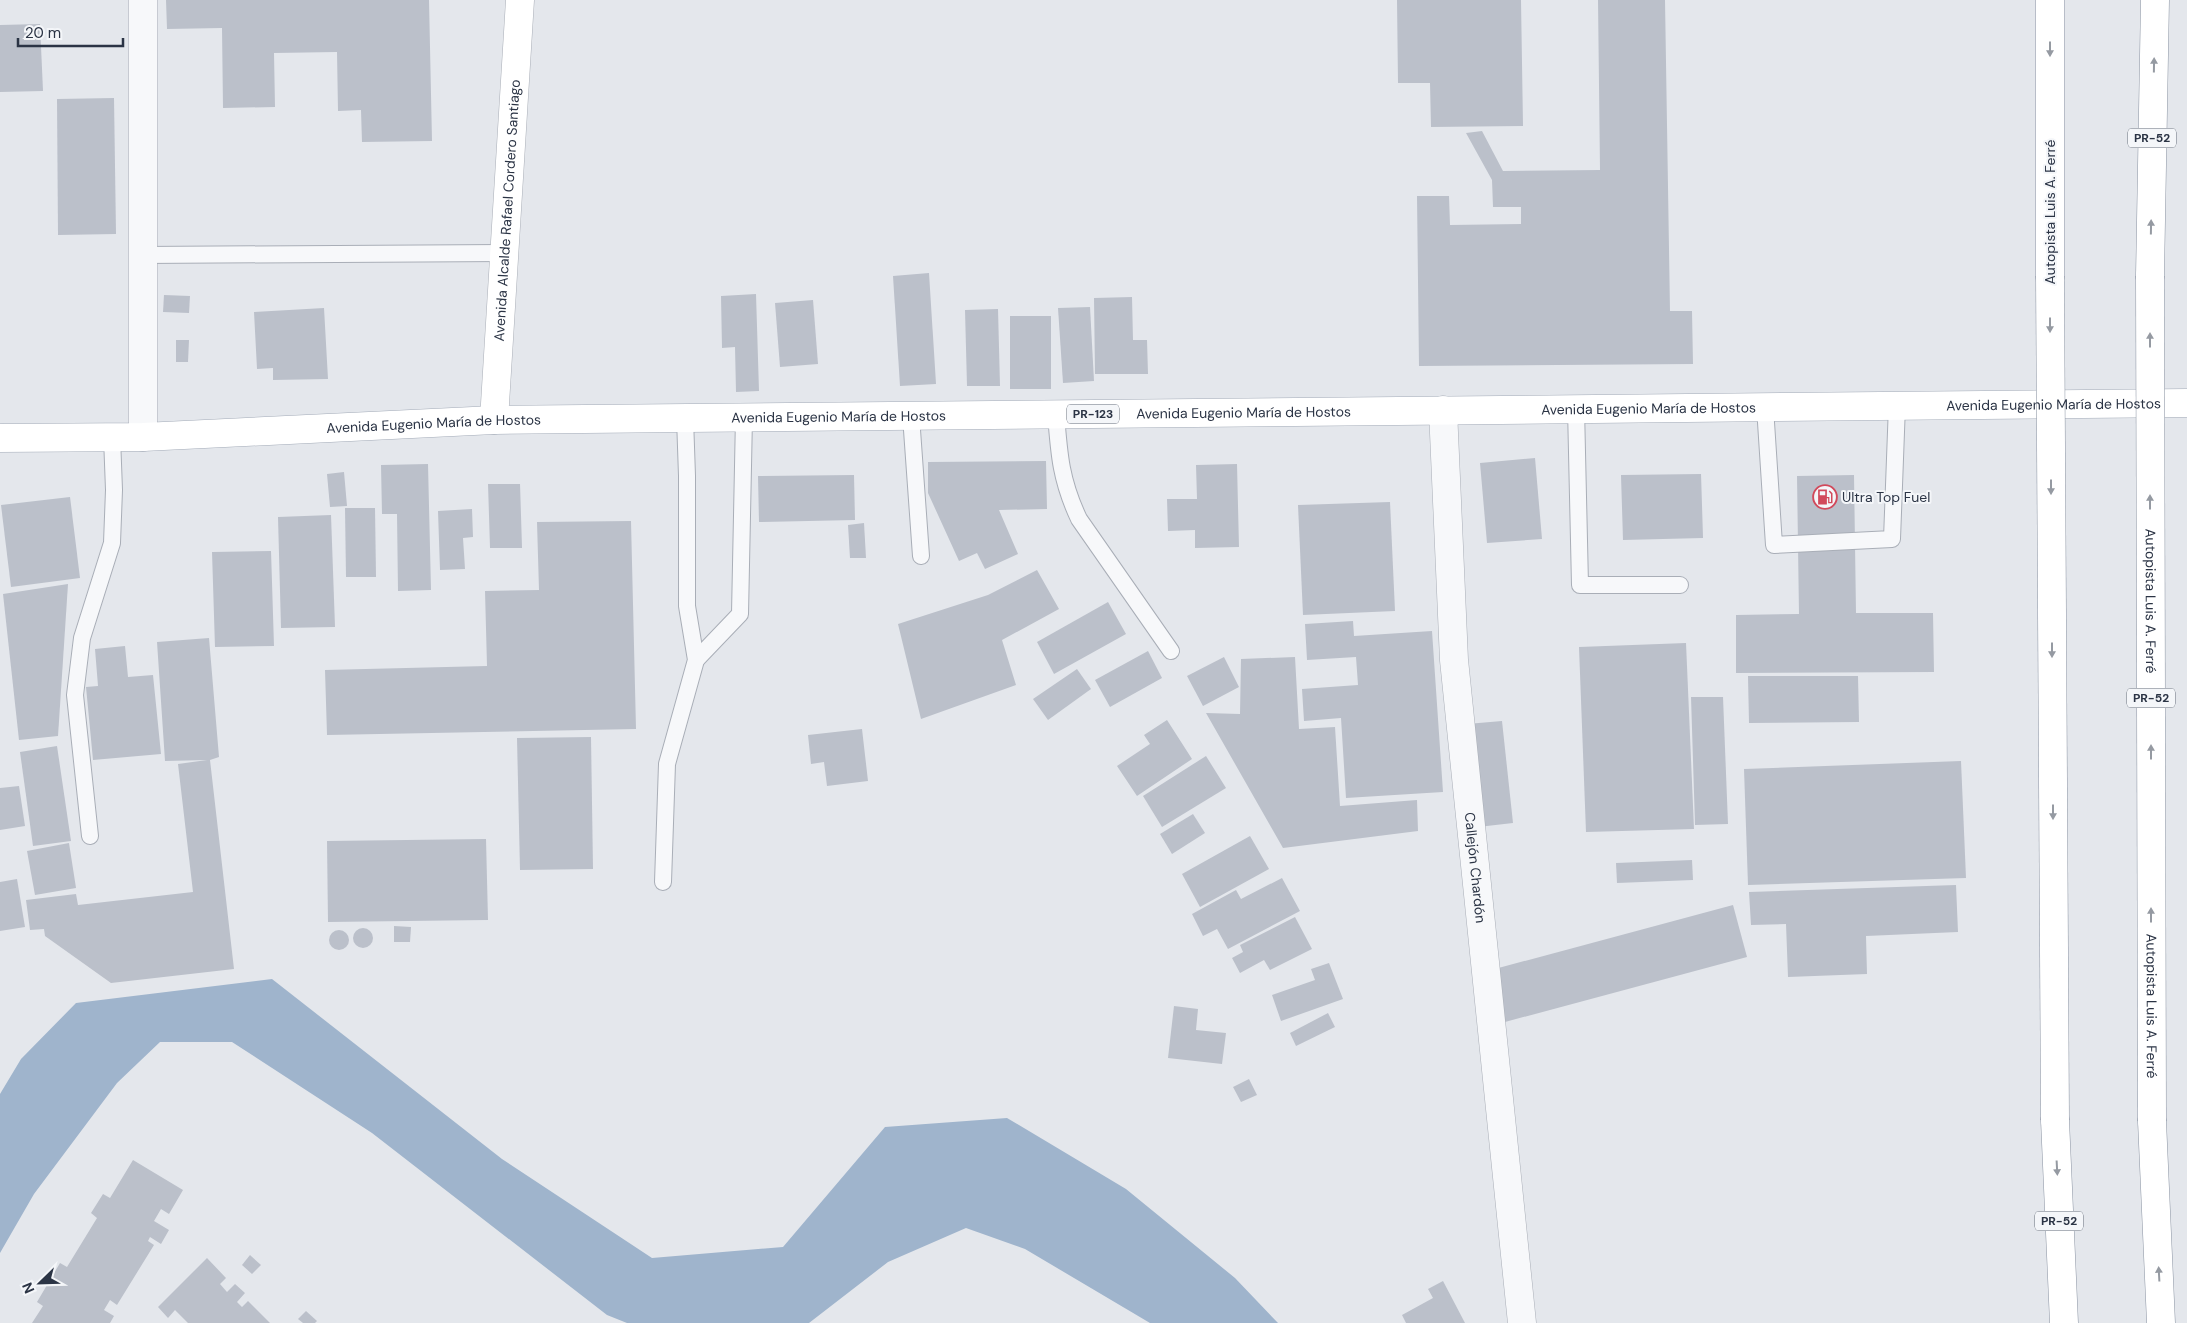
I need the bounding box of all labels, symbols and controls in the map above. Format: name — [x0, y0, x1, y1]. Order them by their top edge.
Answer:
scale bar — [18, 15, 122, 47]
text: 20 m — [25, 23, 61, 43]
one-way arrow — [2046, 41, 2054, 57]
one-way arrow — [2150, 56, 2158, 72]
street label: Avenida Alcalde Rafael Cordero Santiago — [490, 79, 524, 342]
road number: PR-52 — [2128, 128, 2176, 148]
street label: Autopista Luis A. Ferré — [2041, 139, 2059, 284]
one-way arrow — [2147, 219, 2155, 235]
one-way arrow — [2046, 317, 2054, 333]
one-way arrow — [2146, 331, 2154, 347]
street label: Avenida Eugenio María de Hostos — [1946, 394, 2161, 414]
street label: Avenida Eugenio María de Hostos — [1541, 398, 1756, 418]
street label: Avenida Eugenio María de Hostos — [1136, 402, 1351, 423]
road number: PR-123 — [1067, 404, 1119, 424]
street label: Avenida Eugenio María de Hostos — [731, 406, 946, 427]
street label: Avenida Eugenio María de Hostos — [326, 411, 541, 437]
one-way arrow — [2047, 479, 2055, 495]
fuel station icon: Ultra Top Fuel — [1812, 484, 1838, 510]
place label: Ultra Top Fuel — [1842, 488, 1930, 506]
one-way arrow — [2146, 494, 2154, 510]
street label: Autopista Luis A. Ferré — [2142, 528, 2160, 674]
one-way arrow — [2048, 642, 2056, 658]
road number: PR-52 — [2127, 688, 2175, 708]
one-way arrow — [2147, 744, 2155, 760]
one-way arrow — [2049, 804, 2057, 820]
street label: Callejón Chardón — [1461, 811, 1490, 924]
one-way arrow — [2147, 906, 2155, 922]
street label: Autopista Luis A. Ferré — [2143, 933, 2161, 1079]
one-way arrow — [2053, 1161, 2061, 1177]
road number: PR-52 — [2035, 1212, 2083, 1230]
north arrow — [15, 1258, 65, 1308]
one-way arrow — [2155, 1266, 2163, 1282]
text: N — [18, 1280, 38, 1296]

